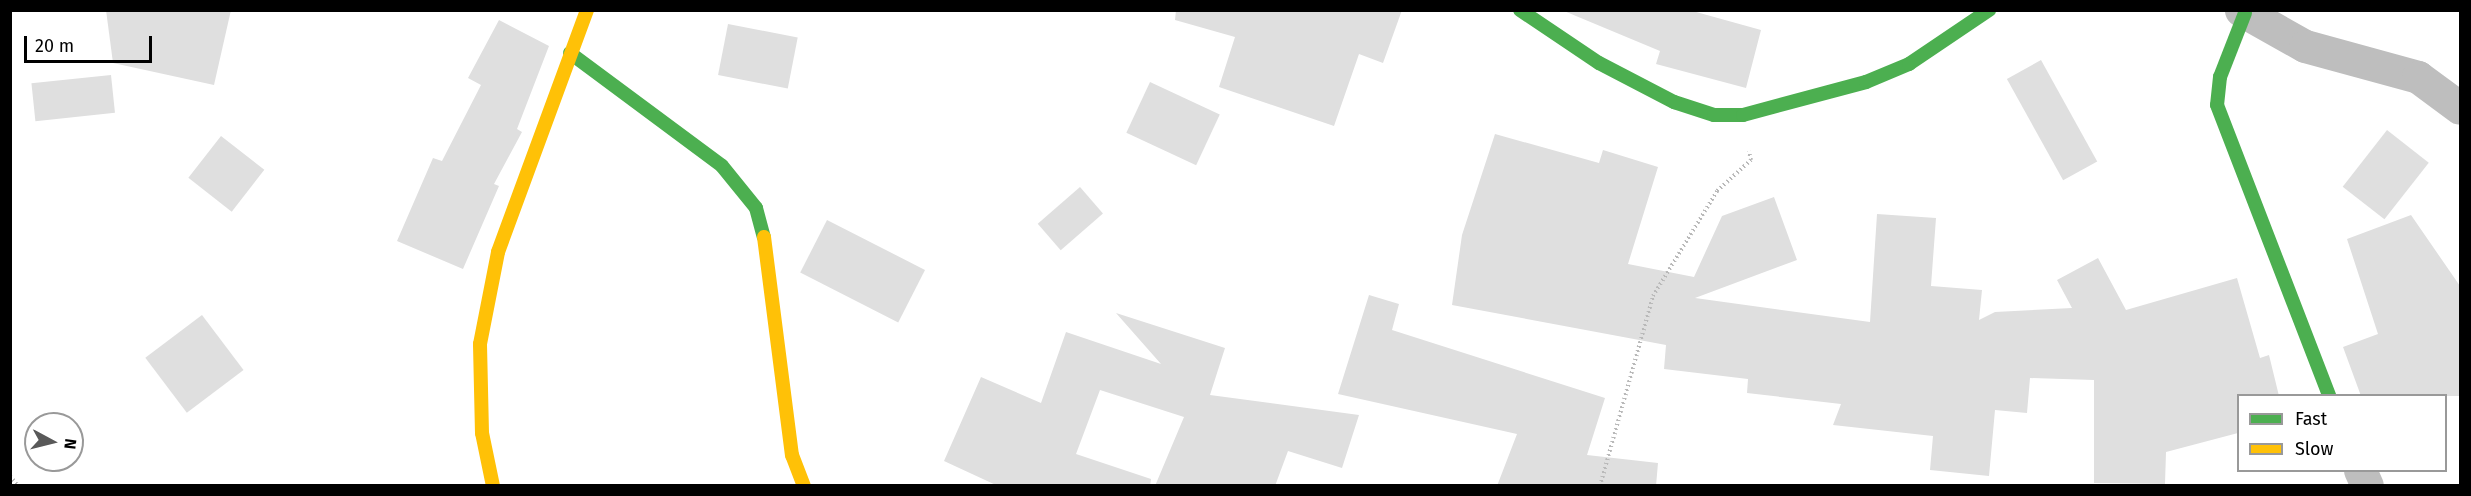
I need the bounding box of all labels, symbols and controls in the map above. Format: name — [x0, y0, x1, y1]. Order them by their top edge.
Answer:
scale bar — [27, 24, 154, 62]
text: 20 m — [35, 35, 74, 57]
legend — [2237, 394, 2447, 472]
text: Fast — [2295, 408, 2327, 430]
north arrow — [24, 412, 84, 472]
text: N — [60, 438, 80, 450]
text: Slow — [2295, 438, 2333, 460]

